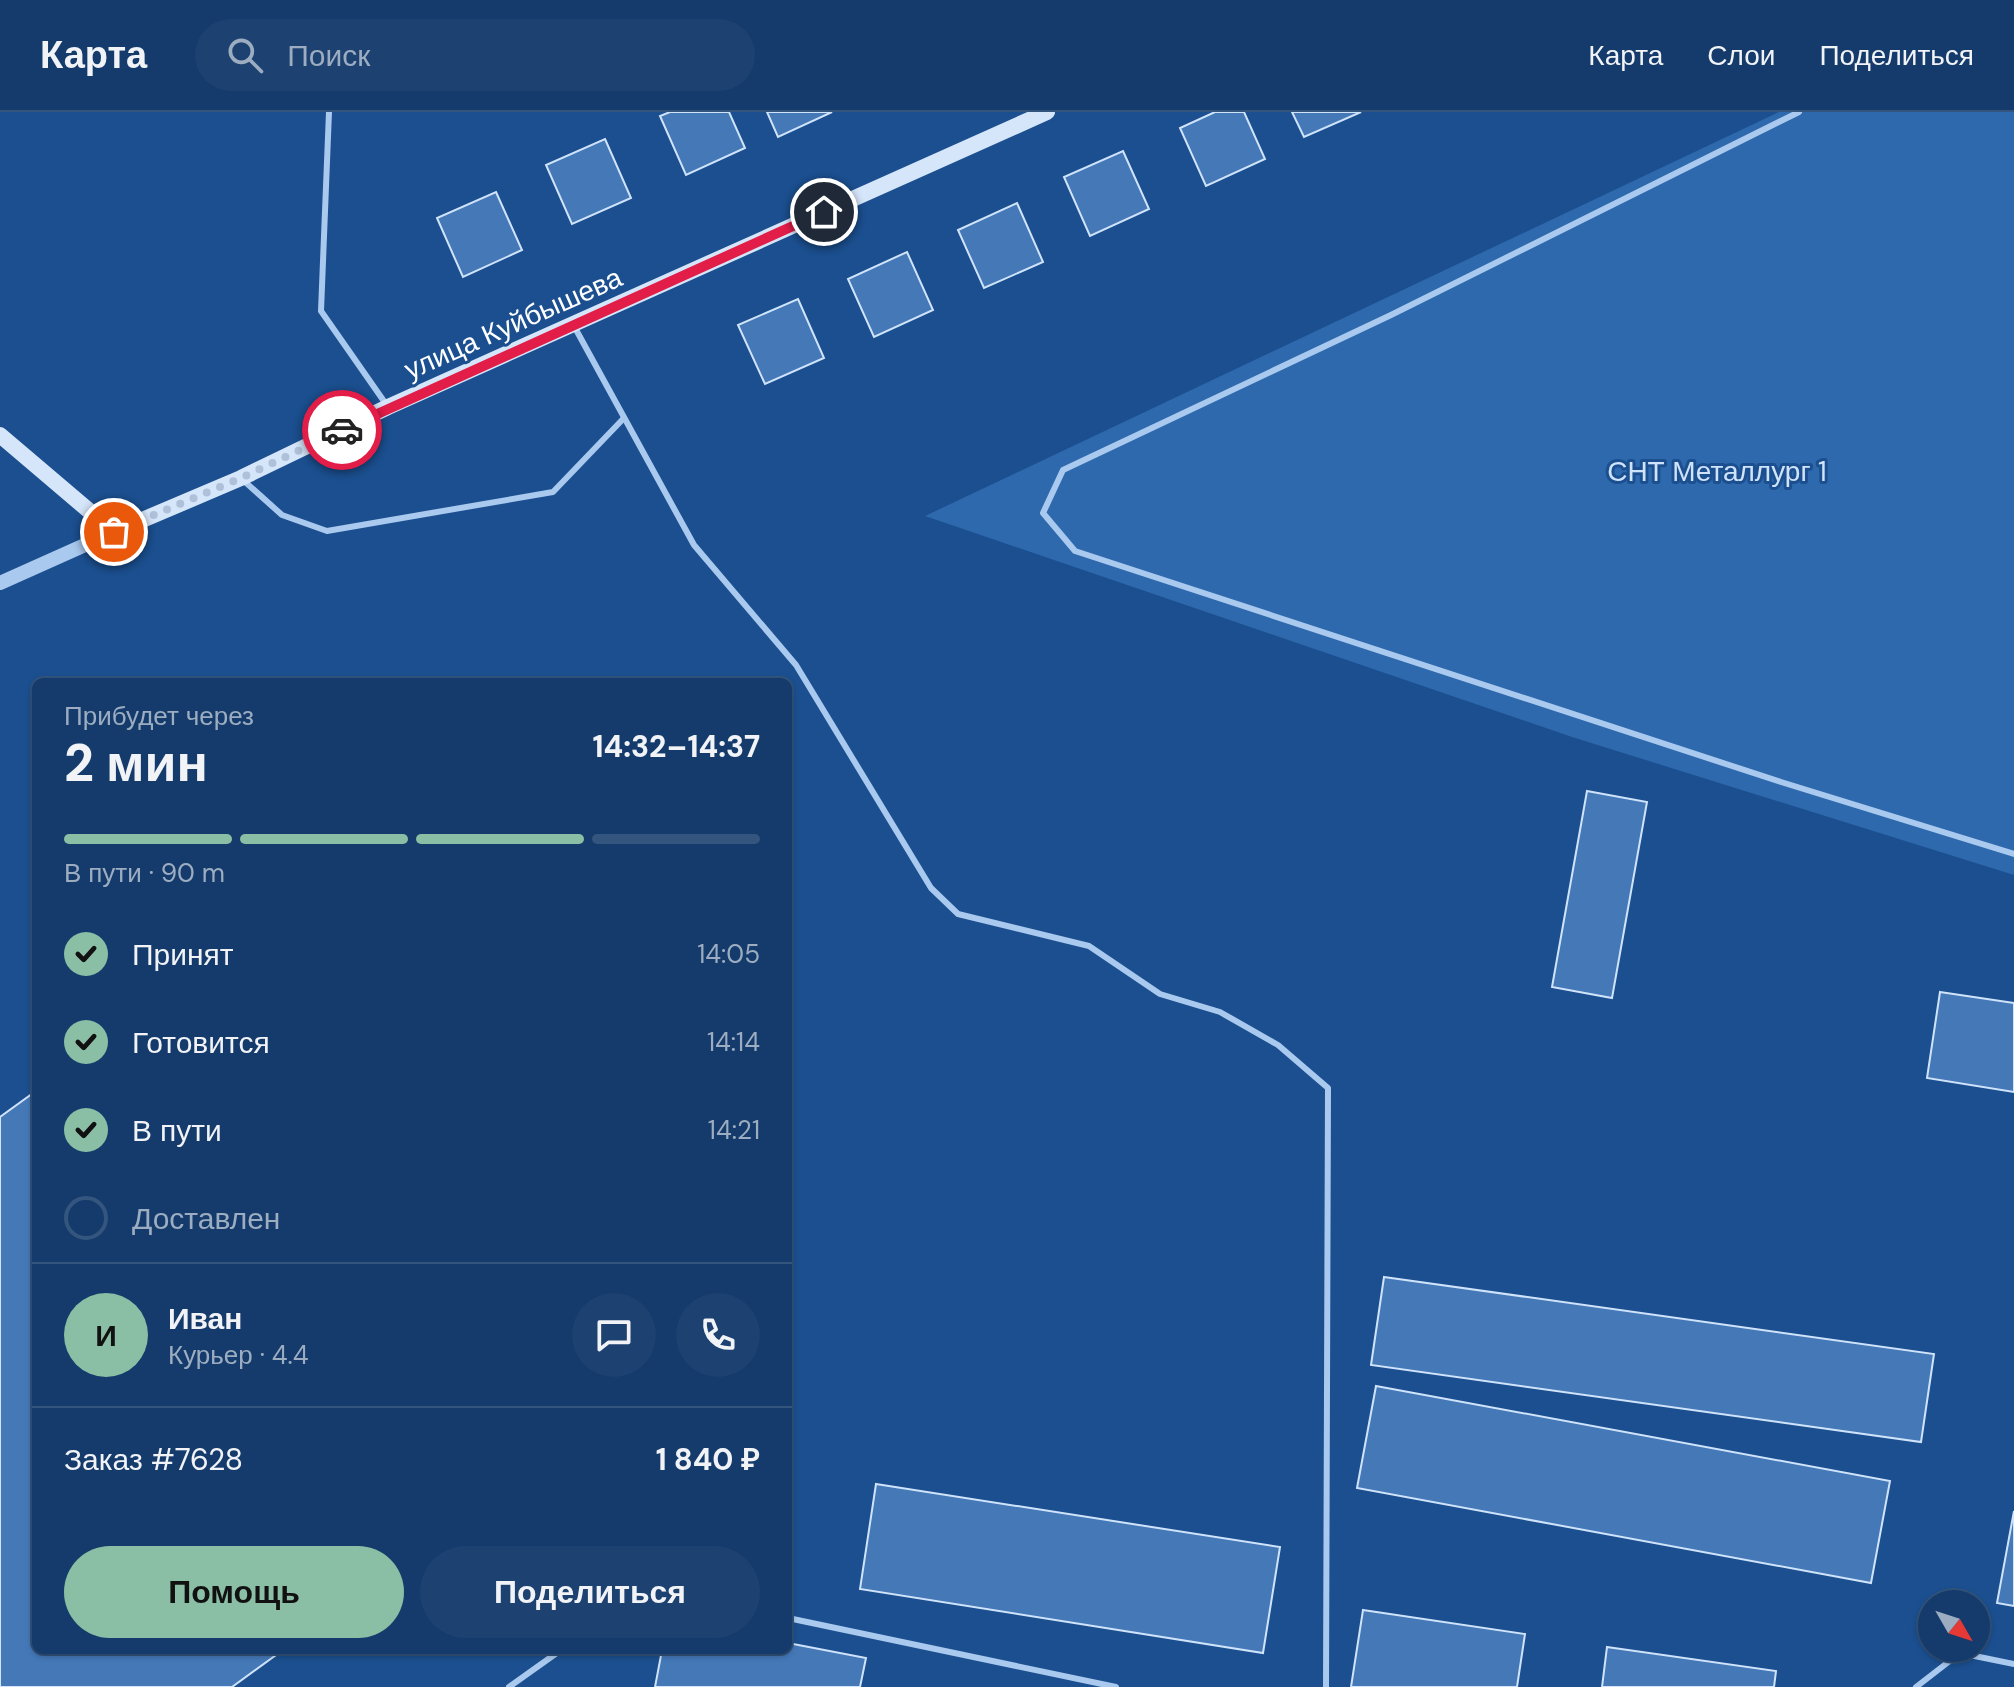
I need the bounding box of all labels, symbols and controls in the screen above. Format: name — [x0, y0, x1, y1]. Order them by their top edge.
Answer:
search box — [195, 19, 755, 91]
text: Карта — [40, 30, 147, 80]
icon: search — [223, 33, 267, 77]
text: Поиск — [287, 36, 370, 75]
text: Карта — [1588, 37, 1663, 74]
text: Слои — [1707, 37, 1775, 74]
text: Поделиться — [1819, 37, 1974, 74]
pin — [790, 178, 858, 246]
icon: home — [802, 190, 846, 234]
street label: улица Куйбышева — [398, 259, 628, 388]
courier — [302, 390, 382, 470]
icon: car — [320, 408, 364, 452]
park label: СНТ Металлург 1 — [1607, 453, 1827, 490]
pin — [80, 498, 148, 566]
icon: bag — [92, 510, 136, 554]
text: Прибудет через — [64, 699, 254, 733]
text: 14:32–14:37 — [592, 727, 760, 766]
text: 2 мин — [64, 729, 208, 797]
text: В пути · 90 m — [64, 856, 225, 890]
icon: check — [64, 932, 108, 976]
text: Принят — [132, 935, 234, 974]
text: 14:05 — [697, 937, 760, 971]
icon: check — [64, 1020, 108, 1064]
text: Готовится — [132, 1023, 270, 1062]
text: 14:14 — [707, 1025, 760, 1059]
icon: check — [64, 1108, 108, 1152]
text: В пути — [132, 1111, 222, 1150]
text: 14:21 — [708, 1113, 760, 1147]
text: Доставлен — [132, 1199, 280, 1238]
button: chat — [572, 1293, 656, 1377]
button: phone — [676, 1293, 760, 1377]
text: Иван — [168, 1299, 242, 1338]
text: И — [95, 1316, 117, 1355]
text: Курьер · 4.4 — [168, 1338, 308, 1372]
text: Заказ #7628 — [64, 1440, 243, 1479]
text: 1 840 ₽ — [656, 1440, 760, 1479]
button: Помощь — [64, 1546, 404, 1638]
button: Поделиться — [420, 1546, 760, 1638]
north arrow — [1918, 1590, 1990, 1662]
map controls — [1918, 1590, 1990, 1662]

